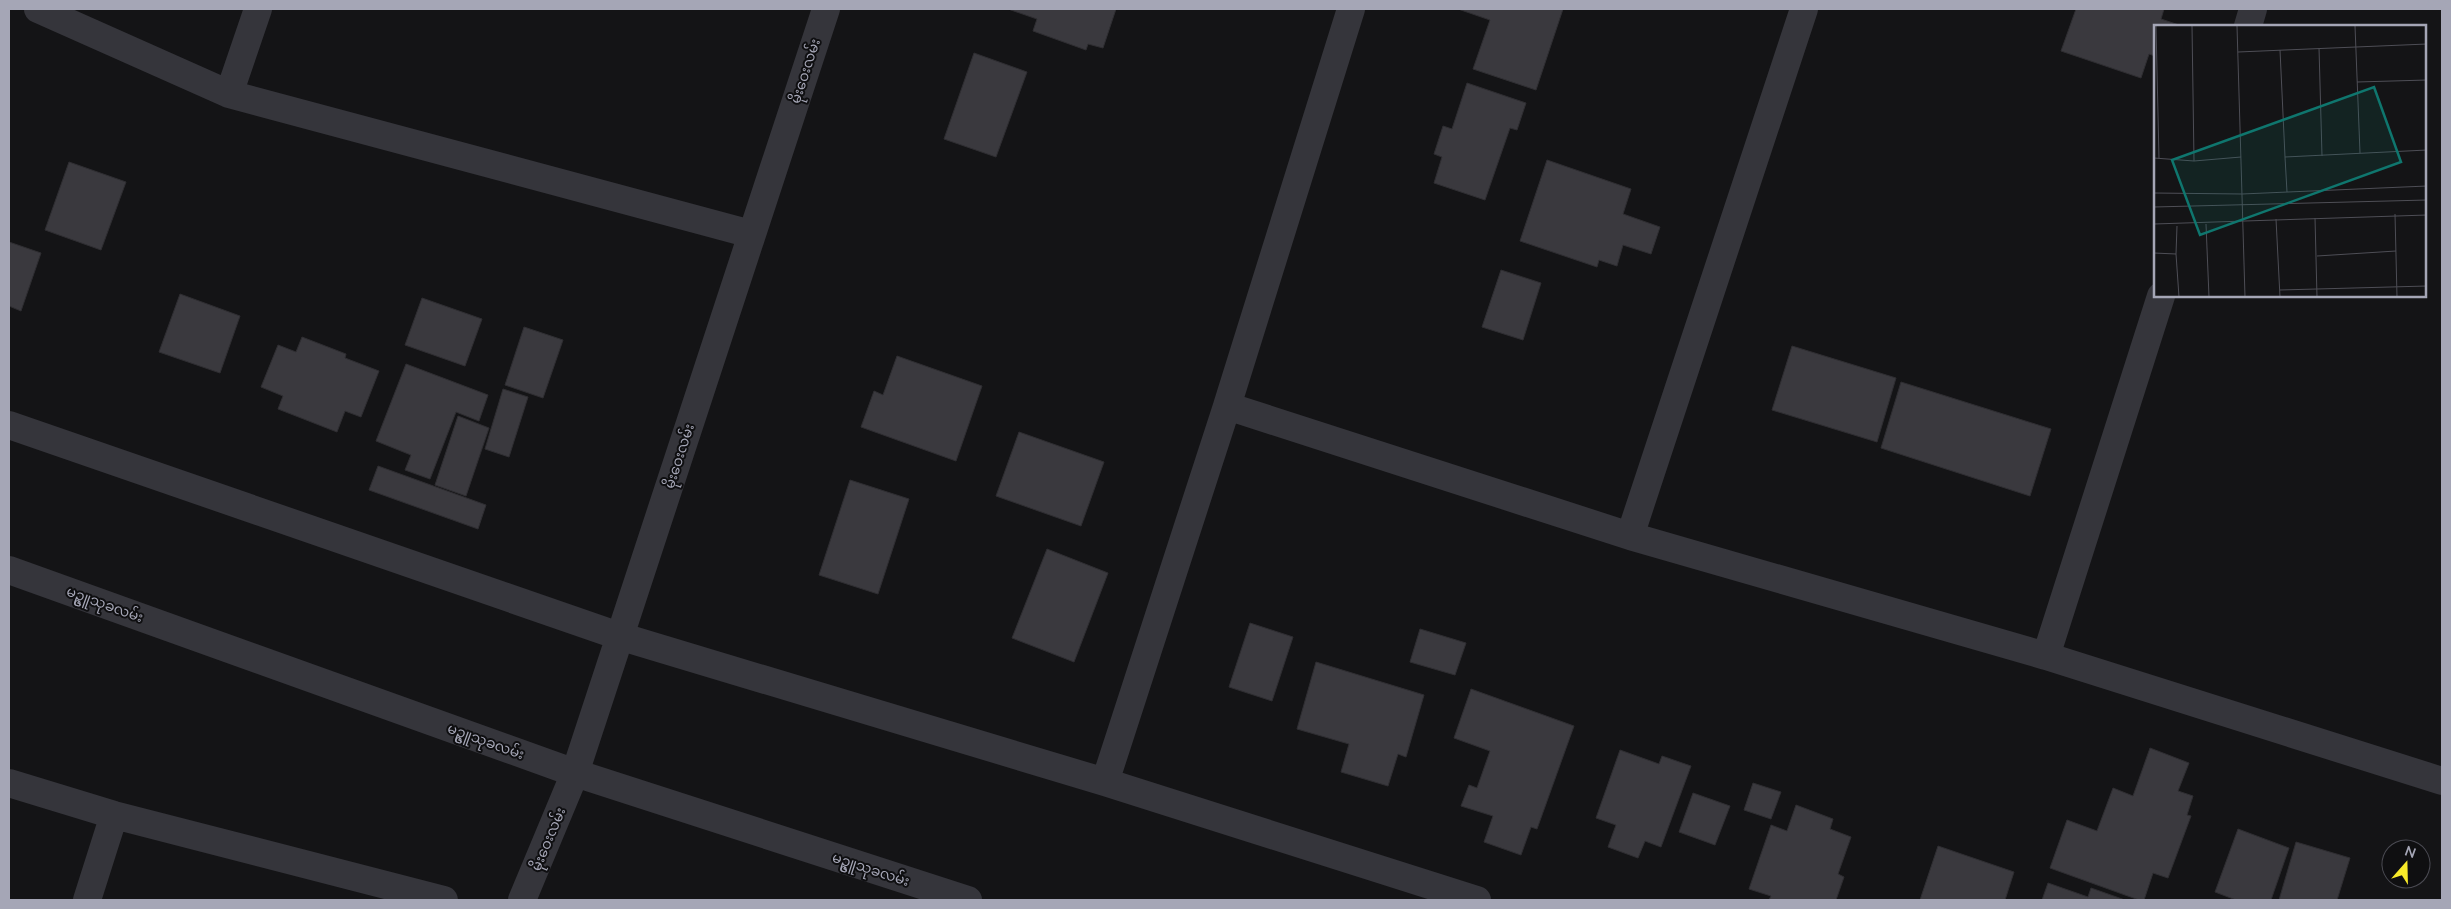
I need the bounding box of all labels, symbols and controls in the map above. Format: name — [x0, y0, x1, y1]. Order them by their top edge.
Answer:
inset map — [2154, 25, 2426, 298]
street label: မိုးဝေးလမ်း — [785, 36, 827, 107]
street label: မိုးဝေးလမ်း — [659, 421, 701, 492]
street label: မဥ္ဇူသုခလမ်း — [63, 581, 146, 629]
street label: မဥ္ဇူသုခလမ်း — [444, 718, 527, 766]
street label: မိုးဝေးလမ်း — [526, 804, 572, 875]
north arrow — [2381, 839, 2431, 889]
text: N — [2402, 842, 2418, 862]
street label: မဥ္ဇူသုခလမ်း — [829, 847, 912, 893]

